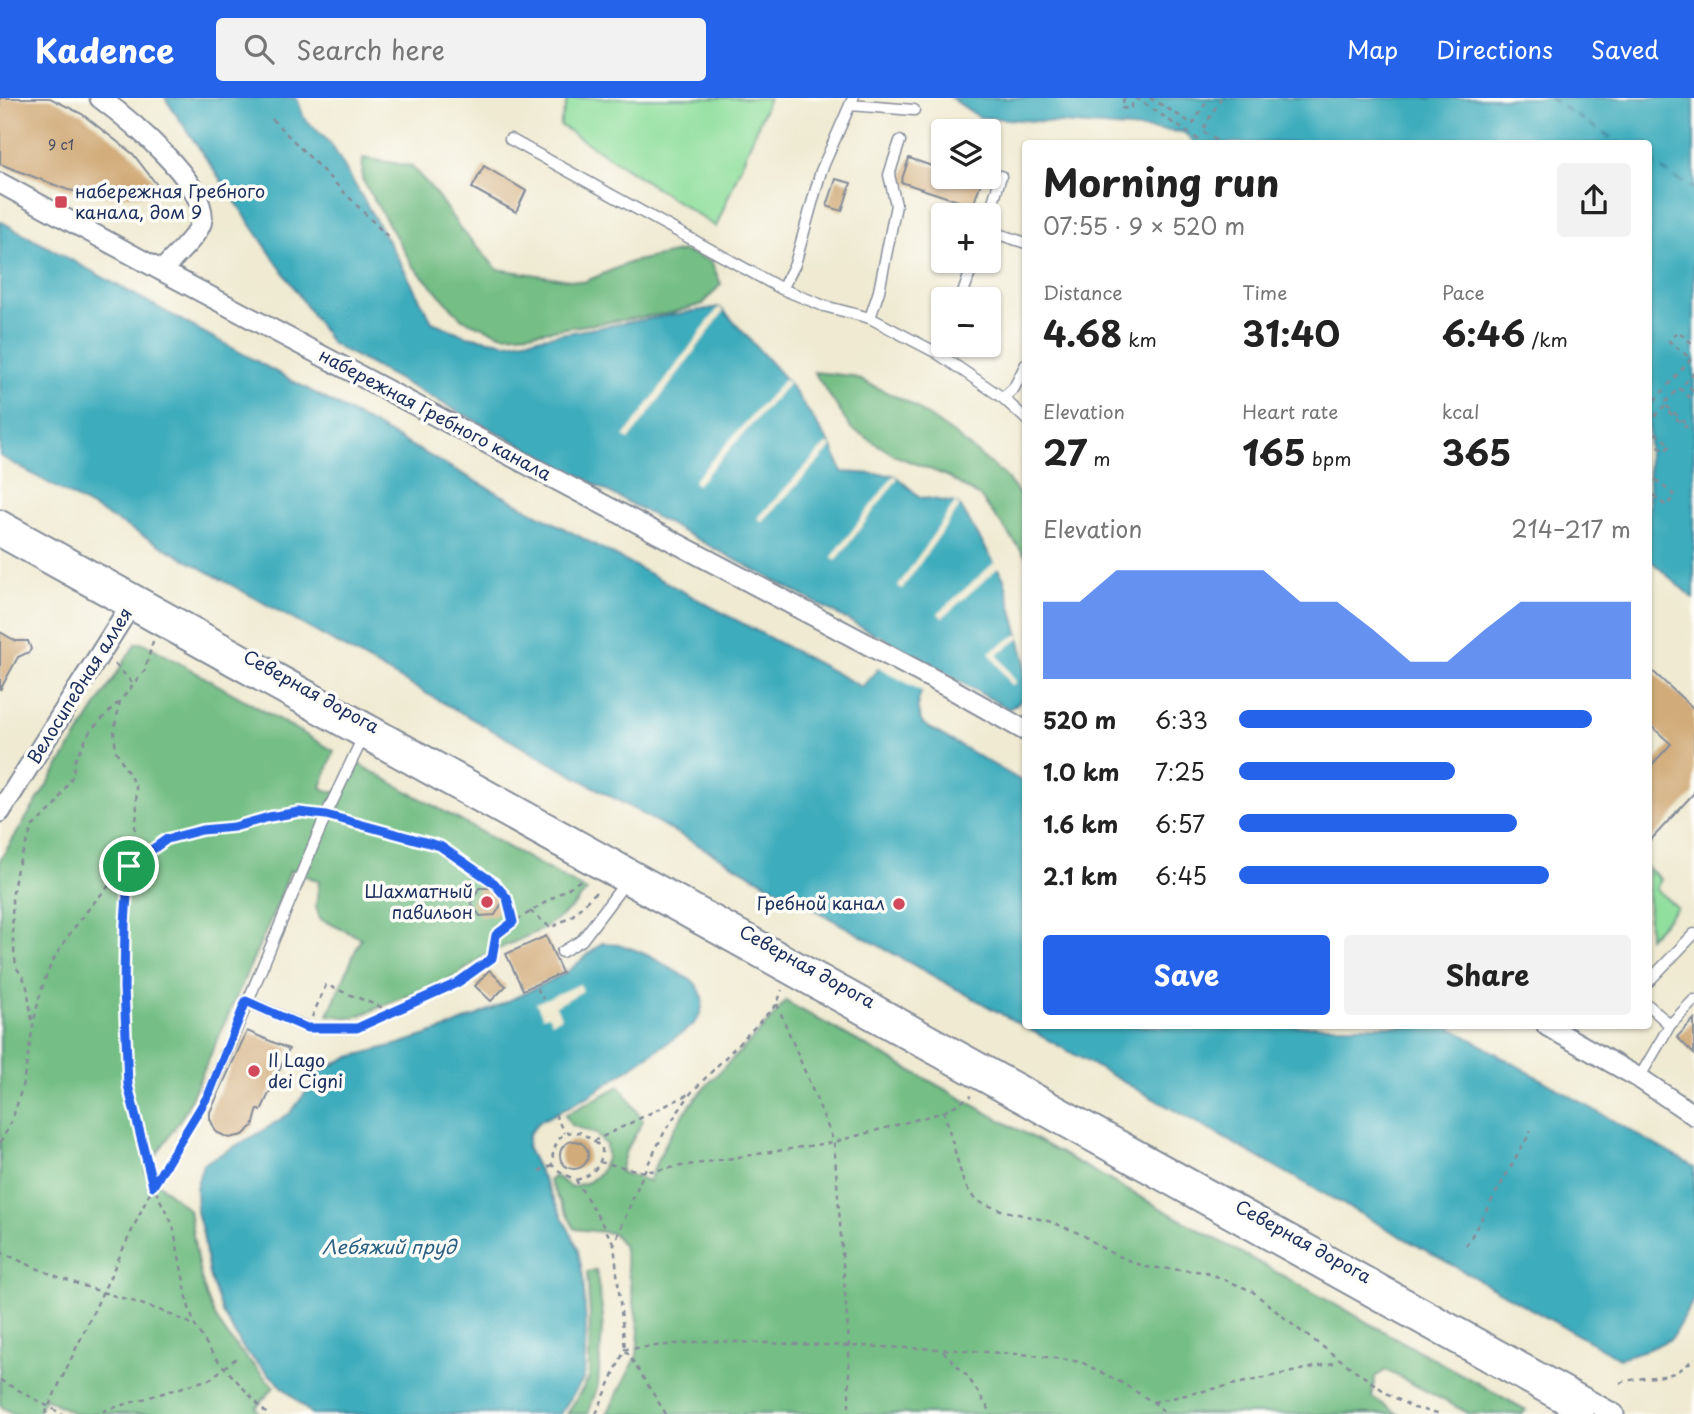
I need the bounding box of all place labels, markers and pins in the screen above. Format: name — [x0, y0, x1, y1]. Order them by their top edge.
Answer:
place label: набережная Гребного канала, дом 9 — [75, 177, 265, 225]
marker: набережная Гребного канала, дом 9 — [53, 194, 69, 210]
pin — [99, 836, 159, 896]
place label: Шахматный павильон — [365, 877, 473, 925]
place label: Гребной канал — [757, 889, 885, 916]
marker: Шахматный павильон — [479, 894, 495, 910]
marker: Гребной канал — [891, 896, 907, 912]
place label: Il Lago dei Cigni — [268, 1046, 343, 1094]
marker: Il Lago dei Cigni — [246, 1063, 262, 1079]

